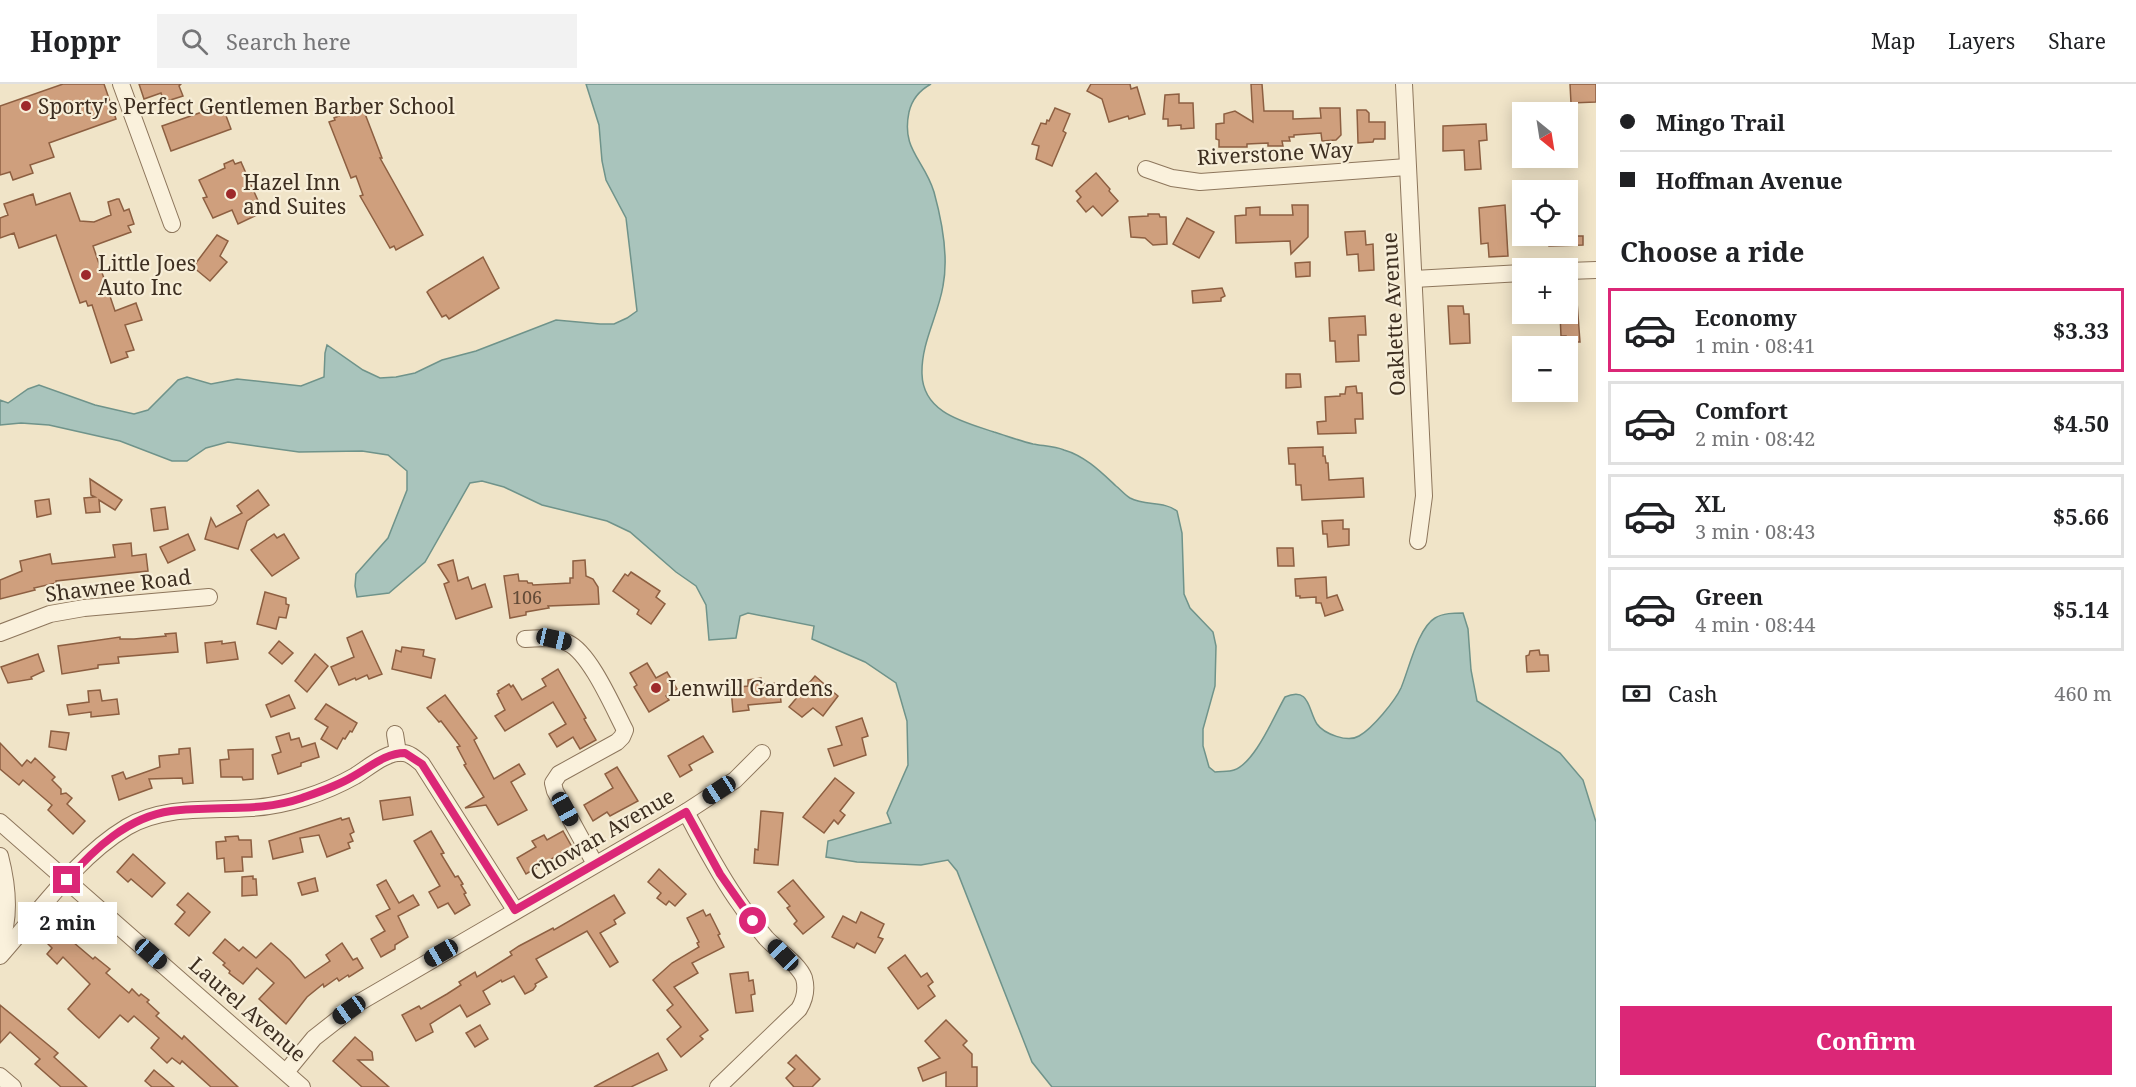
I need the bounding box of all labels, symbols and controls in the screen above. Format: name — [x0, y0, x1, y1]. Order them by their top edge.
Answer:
search box — [157, 14, 577, 68]
text: Hoppr — [30, 22, 121, 60]
icon: search — [178, 25, 211, 58]
text: Search here — [226, 26, 351, 56]
text: Map — [1871, 27, 1915, 55]
text: Layers — [1948, 27, 2015, 55]
text: Share — [2048, 27, 2106, 55]
place label: Sporty's Perfect Gentlemen Barber School — [38, 92, 455, 120]
marker: Sporty's Perfect Gentlemen Barber School — [19, 99, 33, 113]
north arrow — [1512, 102, 1578, 168]
map controls — [1512, 102, 1578, 402]
text: Mingo Trail — [1656, 107, 1785, 137]
street label: Riverstone Way — [1196, 135, 1354, 171]
text: Hoffman Avenue — [1656, 165, 1843, 195]
place label: Hazel Inn and Suites — [243, 168, 346, 220]
button: locate — [1512, 180, 1578, 246]
marker: Hazel Inn and Suites — [224, 187, 238, 201]
street label: Oaklette Avenue — [1375, 231, 1411, 397]
text: Choose a ride — [1620, 233, 1805, 270]
place label: Little Joes Auto Inc — [98, 249, 196, 301]
button: + — [1512, 258, 1578, 324]
marker: Little Joes Auto Inc — [79, 268, 93, 282]
text: Economy — [1695, 302, 1797, 332]
icon: car — [1623, 303, 1677, 357]
text: $3.33 — [2053, 315, 2109, 345]
text: 1 min · 08:41 — [1695, 332, 1815, 359]
button: − — [1512, 336, 1578, 402]
text: Comfort — [1695, 395, 1788, 425]
icon: car — [1623, 396, 1677, 450]
text: $4.50 — [2053, 408, 2109, 438]
text: 2 min · 08:42 — [1695, 425, 1815, 452]
text: XL — [1695, 488, 1726, 518]
icon: car — [1623, 489, 1677, 543]
text: $5.66 — [2053, 501, 2109, 531]
text: 3 min · 08:43 — [1695, 518, 1815, 545]
street label: Shawnee Road — [43, 562, 193, 608]
text: Green — [1695, 581, 1763, 611]
icon: car — [1623, 582, 1677, 636]
house number: 106 — [512, 585, 542, 609]
text: $5.14 — [2053, 594, 2109, 624]
text: 4 min · 08:44 — [1695, 611, 1815, 638]
car — [534, 626, 574, 652]
place label: Lenwill Gardens — [668, 674, 833, 702]
icon: cash — [1620, 677, 1653, 710]
text: Cash — [1668, 678, 1718, 708]
text: 460 m — [2054, 680, 2112, 707]
marker: Lenwill Gardens — [649, 681, 663, 695]
car — [699, 773, 739, 807]
street label: Chowan Avenue — [525, 781, 679, 887]
car — [548, 789, 582, 829]
route end — [53, 866, 80, 893]
callout: 2 min — [17, 901, 116, 943]
route start — [739, 907, 766, 934]
text: 2 min — [39, 909, 96, 936]
car — [132, 935, 170, 973]
car — [421, 936, 461, 970]
car — [764, 936, 802, 974]
street label: Laurel Avenue — [184, 950, 312, 1068]
car — [329, 992, 369, 1028]
button: Confirm — [1620, 1006, 2112, 1075]

